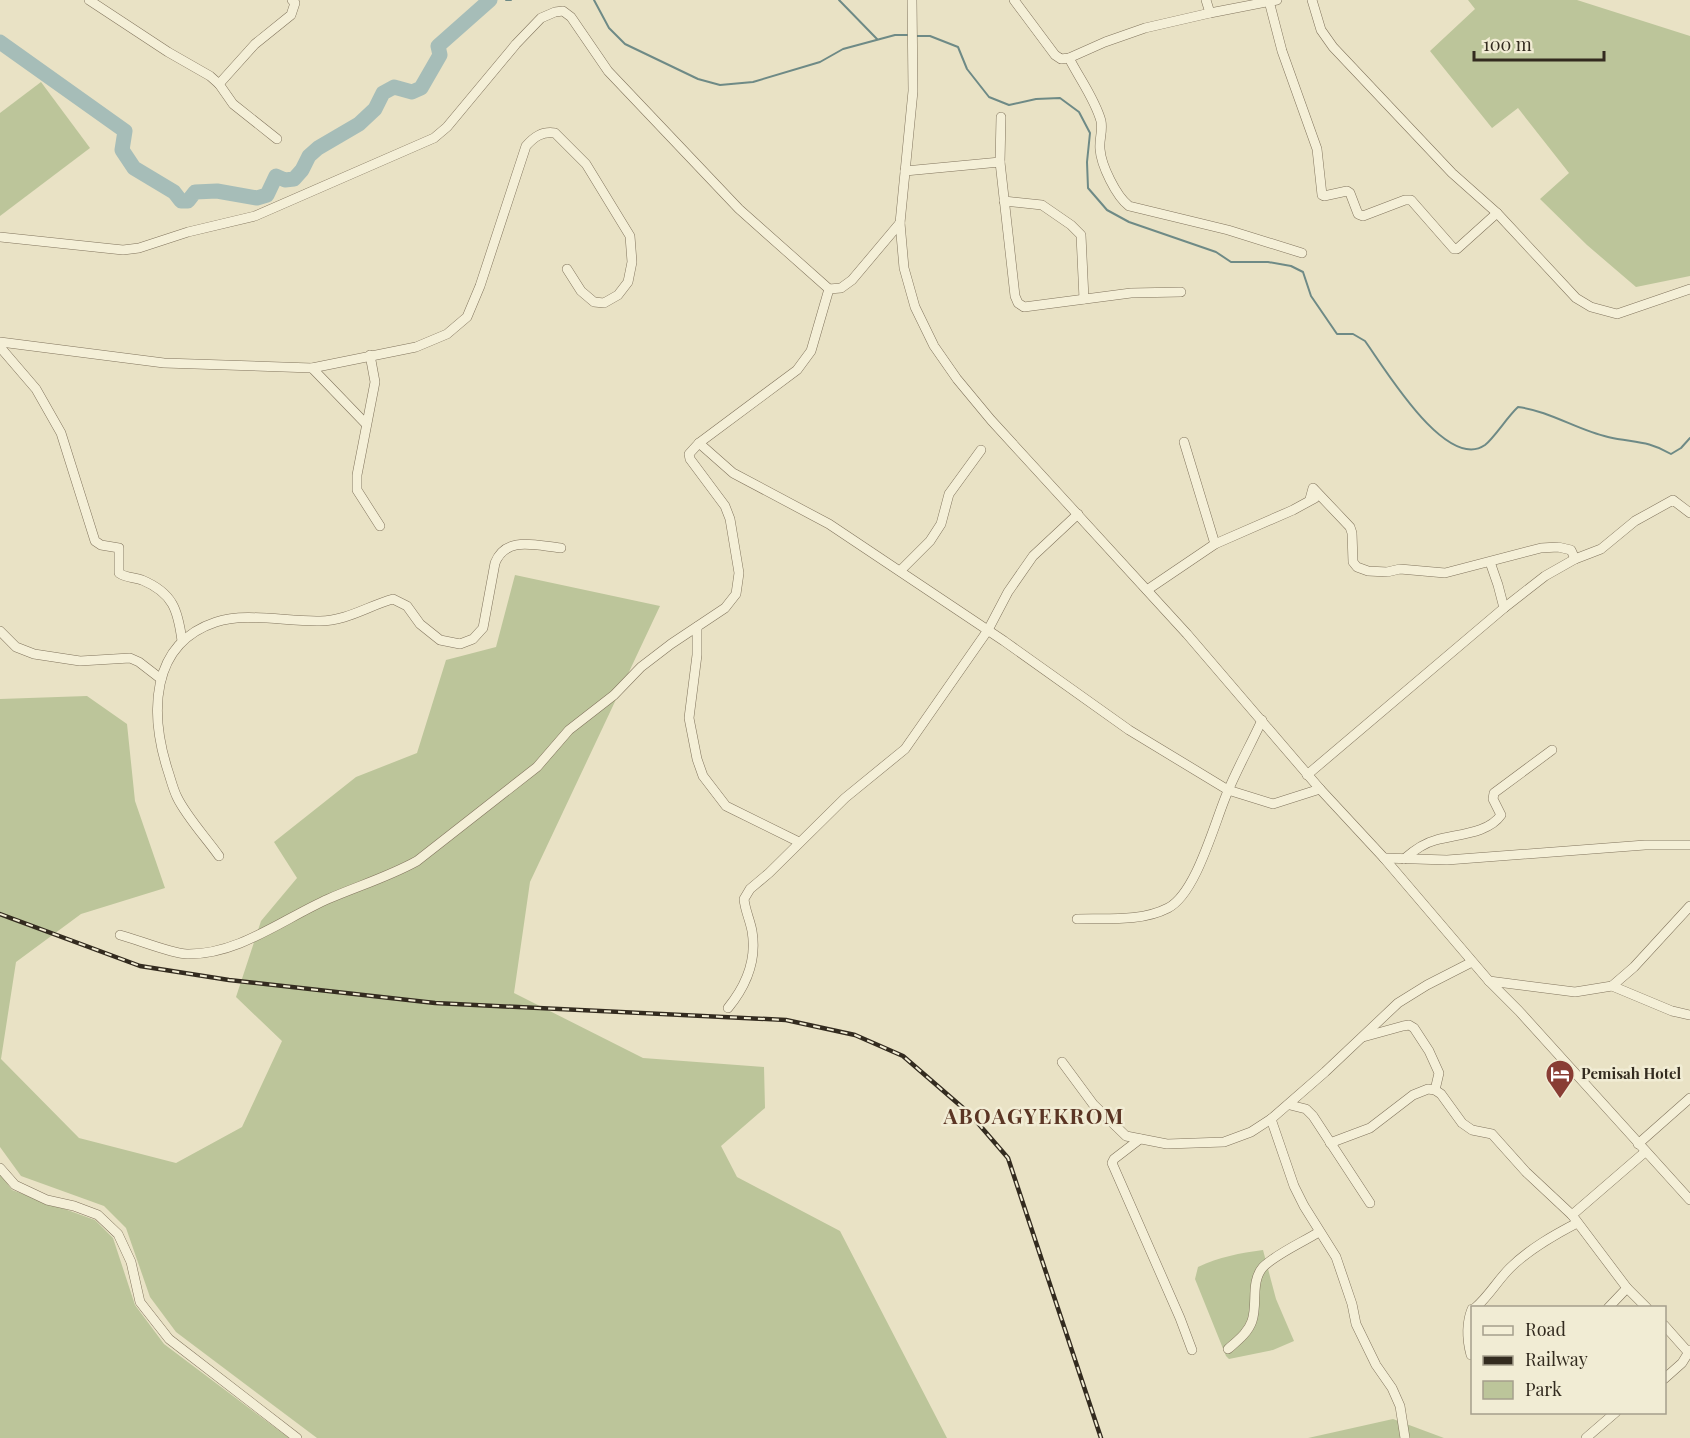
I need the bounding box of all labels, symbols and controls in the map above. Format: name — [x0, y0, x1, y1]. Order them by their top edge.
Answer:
scale bar — [1474, 24, 1604, 62]
text: 100 m — [1483, 32, 1532, 56]
hotel icon: Pemisah Hotel — [1544, 1058, 1576, 1100]
place label: Pemisah Hotel — [1581, 1063, 1681, 1083]
district label: ABOAGYEKROM — [942, 1101, 1125, 1129]
legend — [1471, 1306, 1666, 1414]
text: Road — [1525, 1317, 1566, 1341]
text: Railway — [1525, 1347, 1588, 1371]
text: Park — [1525, 1377, 1562, 1401]

